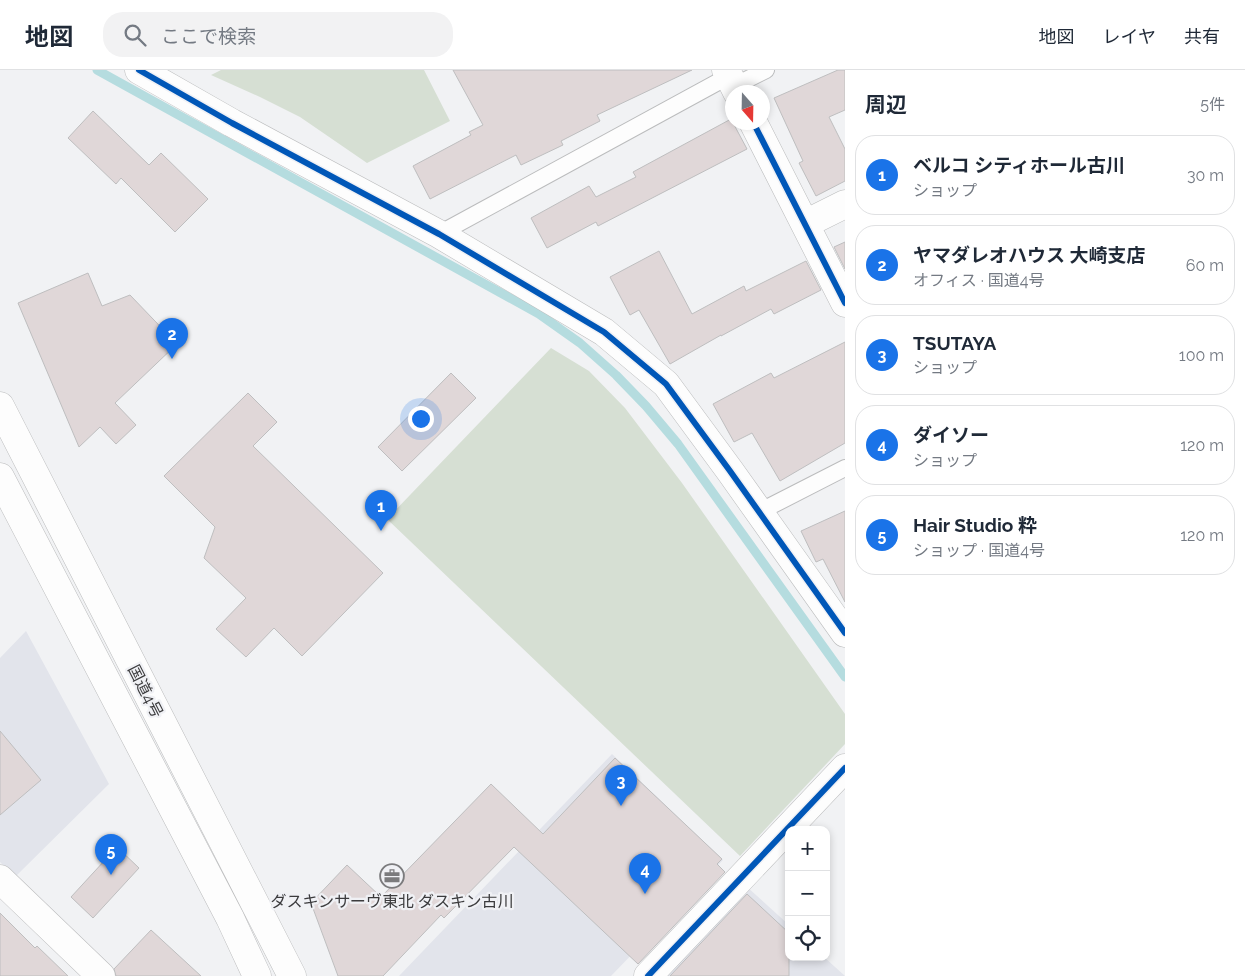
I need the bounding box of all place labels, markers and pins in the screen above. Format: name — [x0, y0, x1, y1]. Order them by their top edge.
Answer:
pin: 2 — [156, 318, 188, 359]
pin: 1 — [365, 490, 397, 531]
pin: 3 — [605, 765, 637, 806]
pin: 5 — [95, 834, 127, 875]
pin: 4 — [629, 853, 661, 894]
office icon: ダスキンサーヴ東北 ダスキン古川 — [379, 863, 405, 889]
place label: ダスキンサーヴ東北 ダスキン古川 — [270, 892, 514, 911]

